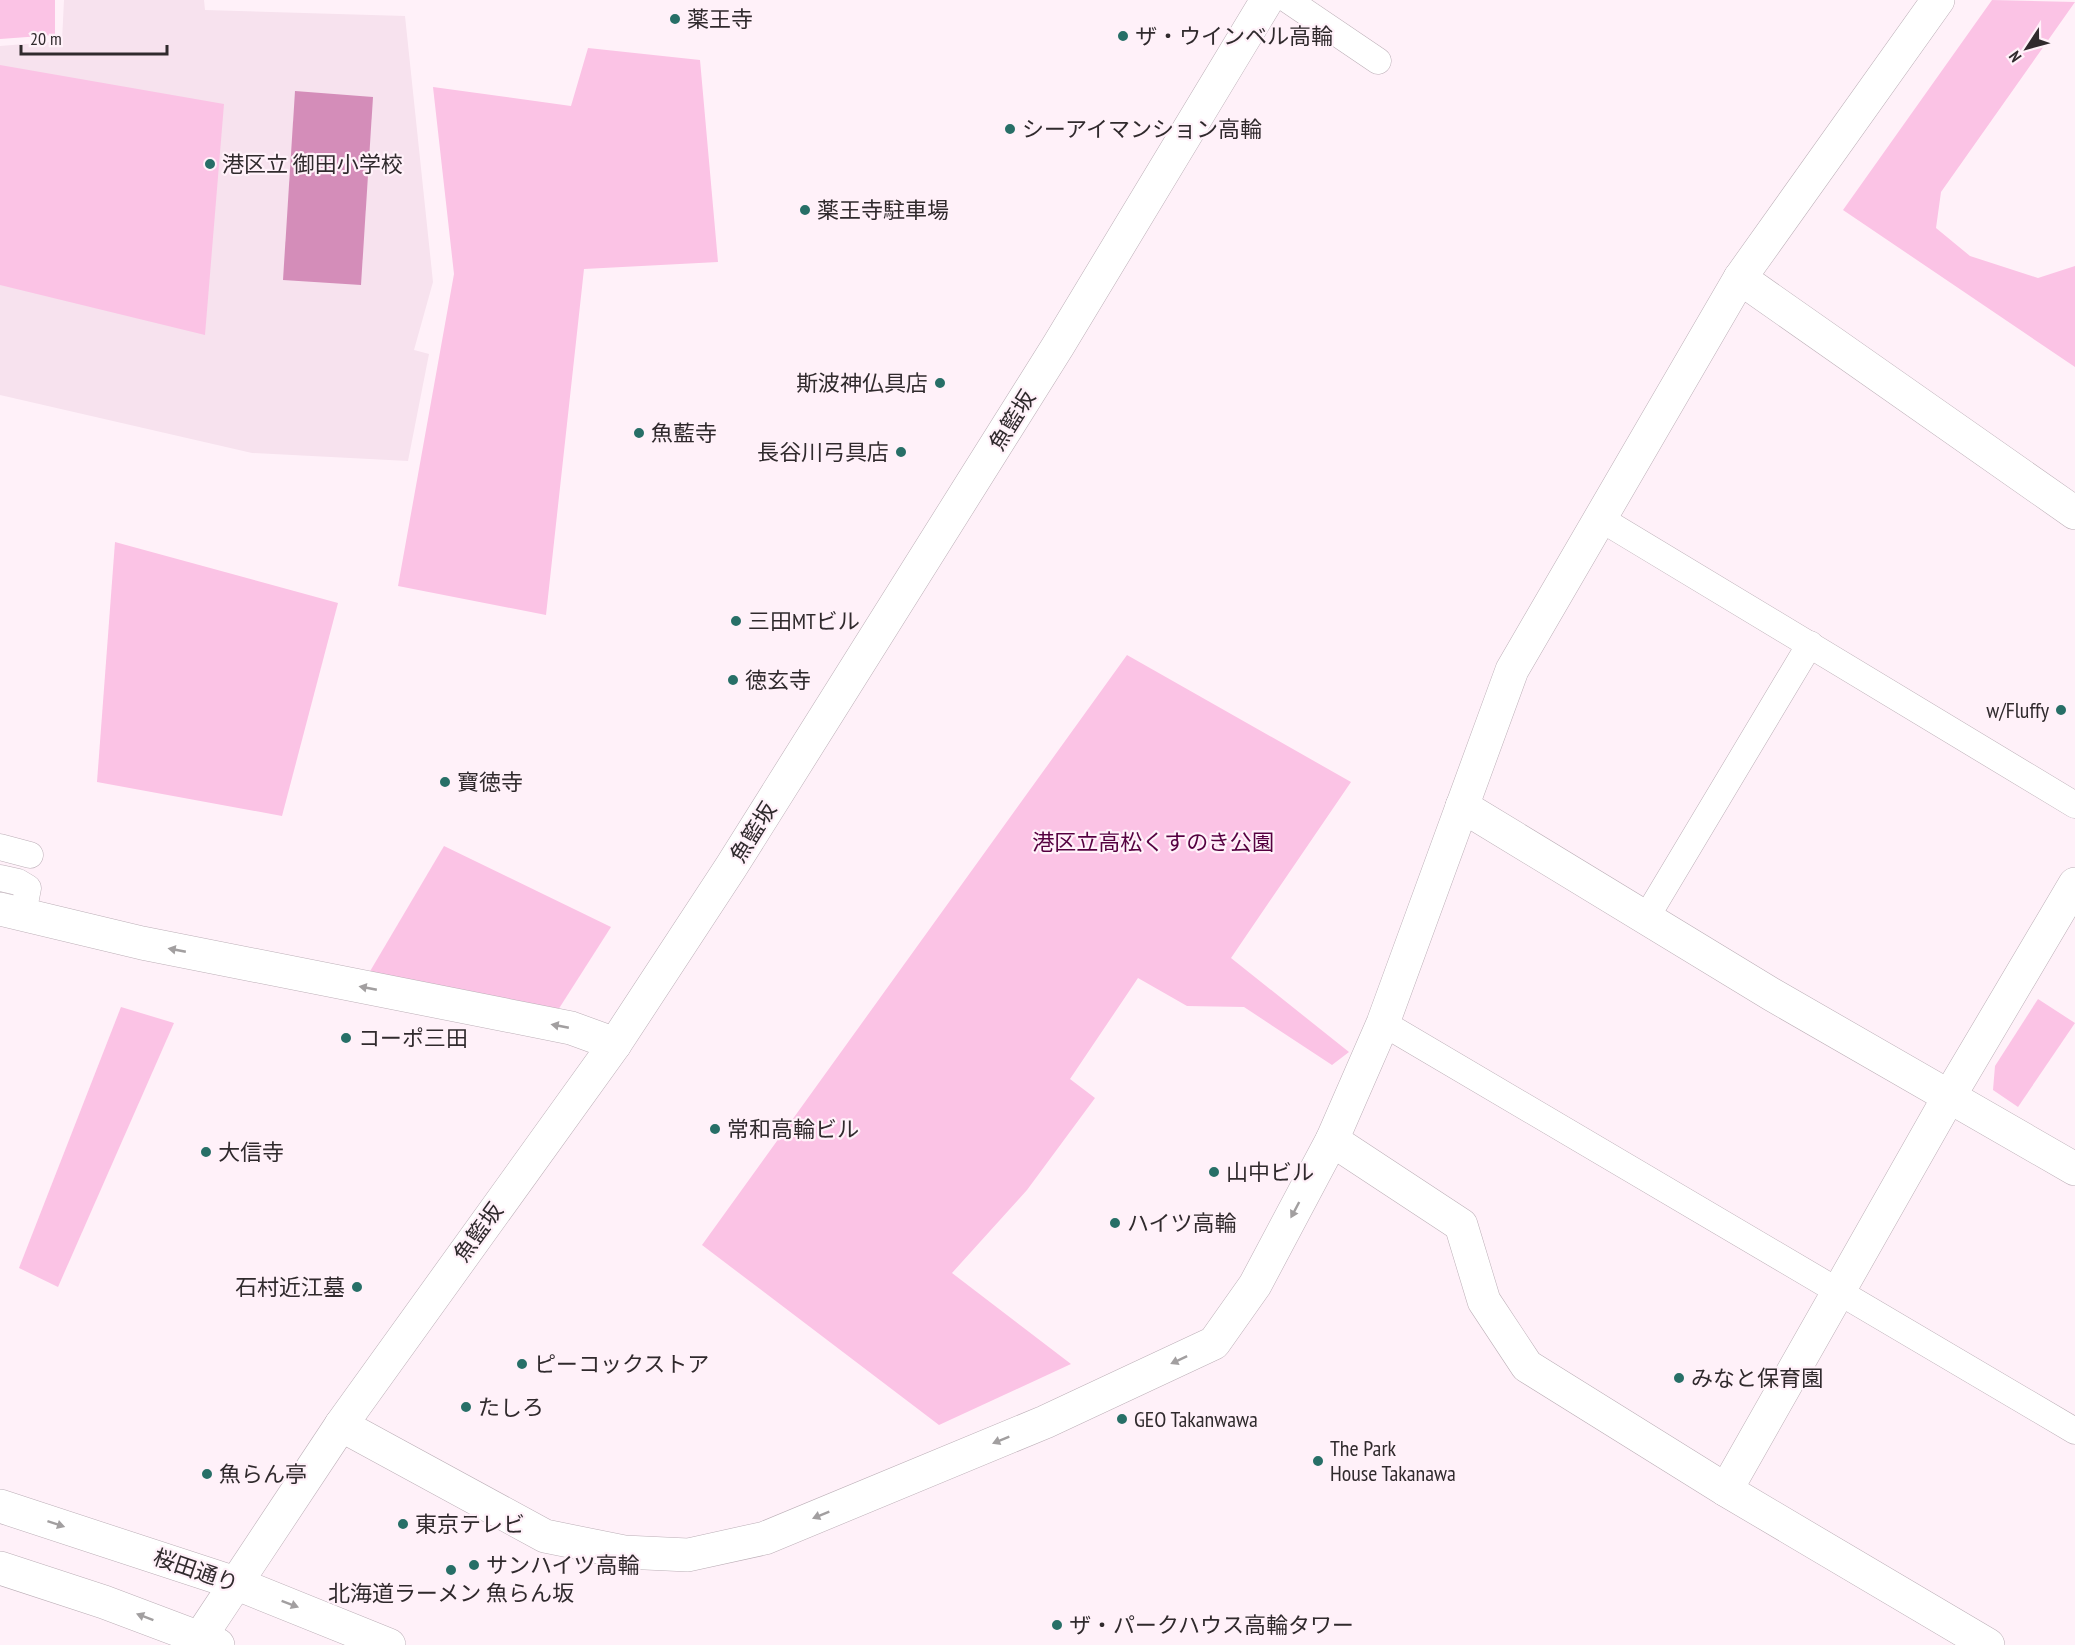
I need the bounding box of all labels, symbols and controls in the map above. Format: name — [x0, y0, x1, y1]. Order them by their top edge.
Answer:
place label: 薬王寺 — [687, 5, 753, 33]
marker: 薬王寺 — [668, 12, 682, 26]
scale bar — [21, 18, 166, 56]
north arrow — [1997, 18, 2057, 78]
place label: ザ・ウインベル高輪 — [1135, 22, 1333, 50]
text: 20 m — [30, 27, 62, 50]
marker: ザ・ウインベル高輪 — [1116, 29, 1130, 43]
text: N — [2004, 47, 2025, 66]
place label: シーアイマンション高輪 — [1022, 115, 1262, 143]
marker: シーアイマンション高輪 — [1003, 122, 1017, 136]
place label: 港区立 御田小学校 — [222, 150, 403, 178]
marker: 港区立 御田小学校 — [203, 157, 217, 171]
place label: 薬王寺駐車場 — [817, 196, 949, 224]
marker: 薬王寺駐車場 — [798, 203, 812, 217]
place label: 斯波神仏具店 — [796, 369, 928, 397]
marker: 斯波神仏具店 — [933, 376, 947, 390]
street label: 魚籃坂 — [983, 385, 1041, 455]
place label: 魚藍寺 — [651, 419, 717, 447]
marker: 魚藍寺 — [632, 426, 646, 440]
place label: 長谷川弓具店 — [757, 438, 889, 466]
marker: 長谷川弓具店 — [894, 445, 908, 459]
place label: 三田MTビル — [748, 607, 860, 635]
marker: 三田MTビル — [729, 614, 743, 628]
place label: 徳玄寺 — [745, 666, 811, 694]
marker: 徳玄寺 — [726, 673, 740, 687]
place label: w/Fluffy — [1986, 696, 2050, 724]
marker: w/Fluffy — [2054, 703, 2068, 717]
place label: 寶徳寺 — [457, 768, 523, 796]
marker: 寶徳寺 — [438, 775, 452, 789]
street label: 魚籃坂 — [724, 797, 782, 867]
park label: 港区立高松くすのき公園 — [1032, 828, 1274, 856]
one-way arrow — [167, 945, 186, 954]
one-way arrow — [359, 983, 378, 992]
one-way arrow — [550, 1021, 569, 1030]
place label: コーポ三田 — [358, 1024, 468, 1052]
marker: コーポ三田 — [339, 1031, 353, 1045]
place label: 常和高輪ビル — [727, 1115, 859, 1143]
marker: 常和高輪ビル — [708, 1122, 722, 1136]
place label: 大信寺 — [218, 1138, 284, 1166]
marker: 大信寺 — [199, 1145, 213, 1159]
place label: 山中ビル — [1226, 1158, 1314, 1186]
marker: 山中ビル — [1207, 1165, 1221, 1179]
street label: 魚籃坂 — [447, 1197, 509, 1267]
one-way arrow — [1290, 1202, 1300, 1219]
place label: ハイツ高輪 — [1127, 1209, 1237, 1237]
marker: ハイツ高輪 — [1108, 1216, 1122, 1230]
place label: 石村近江墓 — [235, 1273, 345, 1301]
marker: 石村近江墓 — [350, 1280, 364, 1294]
place label: ピーコックストア — [534, 1350, 709, 1378]
one-way arrow — [1170, 1355, 1187, 1364]
marker: ピーコックストア — [515, 1357, 529, 1371]
place label: みなと保育園 — [1691, 1364, 1823, 1392]
marker: みなと保育園 — [1672, 1371, 1686, 1385]
place label: たしろ — [478, 1393, 544, 1421]
marker: たしろ — [459, 1400, 473, 1414]
place label: GEO Takanwawa — [1134, 1405, 1258, 1433]
marker: GEO Takanwawa — [1115, 1412, 1129, 1426]
place label: The Park House Takanawa — [1330, 1434, 1456, 1487]
one-way arrow — [992, 1436, 1010, 1445]
marker: The Park House Takanawa — [1311, 1454, 1325, 1468]
place label: 魚らん亭 — [219, 1460, 307, 1488]
marker: 魚らん亭 — [200, 1467, 214, 1481]
place label: 東京テレビ — [415, 1510, 525, 1538]
one-way arrow — [812, 1511, 830, 1520]
marker: 東京テレビ — [396, 1517, 410, 1531]
one-way arrow — [47, 1520, 65, 1529]
street label: 桜田通り — [150, 1542, 242, 1598]
place label: サンハイツ高輪 — [486, 1551, 640, 1579]
marker: サンハイツ高輪 — [467, 1558, 481, 1572]
marker: 北海道ラーメン 魚らん坂 — [444, 1563, 458, 1577]
place label: 北海道ラーメン 魚らん坂 — [328, 1579, 574, 1607]
one-way arrow — [281, 1599, 299, 1609]
place label: ザ・パークハウス高輪タワー — [1069, 1611, 1354, 1639]
one-way arrow — [136, 1612, 154, 1621]
marker: ザ・パークハウス高輪タワー — [1050, 1618, 1064, 1632]

